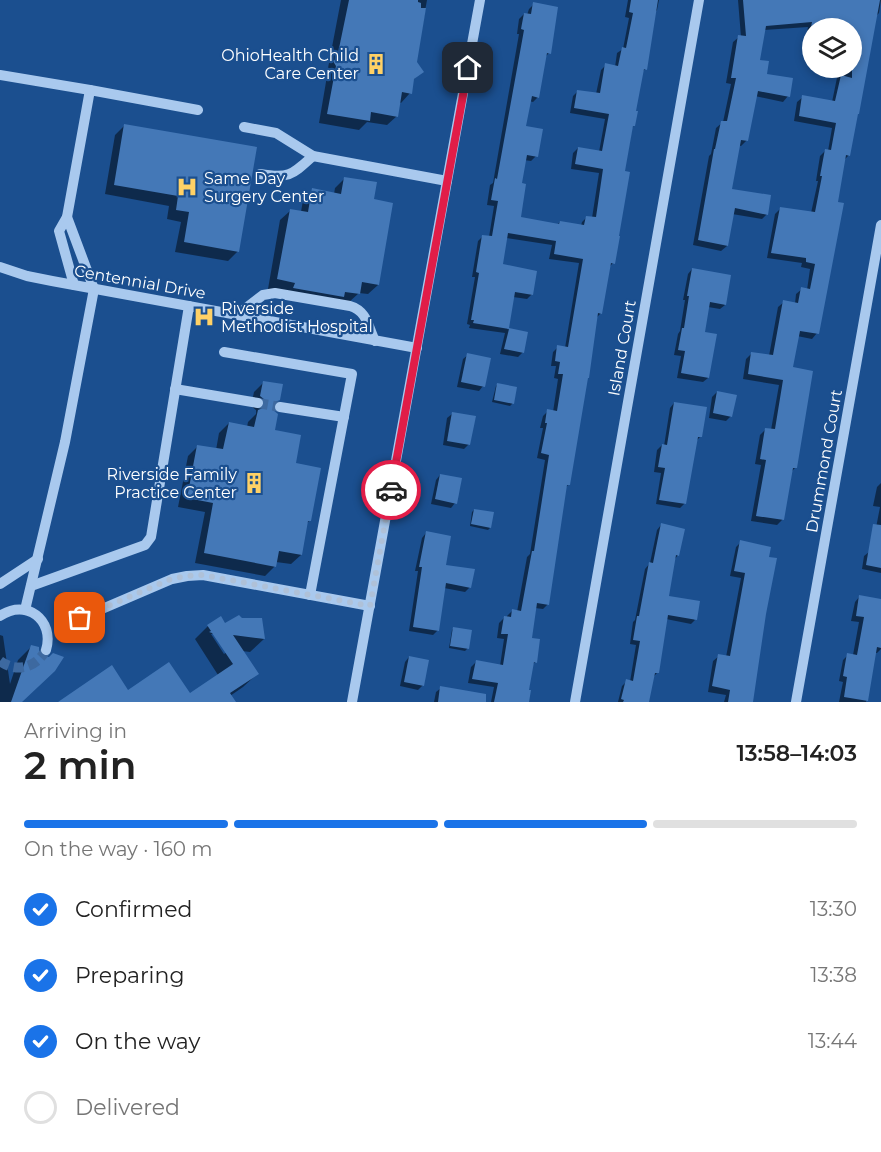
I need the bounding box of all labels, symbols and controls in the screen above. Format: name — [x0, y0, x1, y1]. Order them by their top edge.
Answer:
map controls — [802, 18, 862, 78]
button: layers — [802, 18, 862, 78]
pin — [442, 42, 493, 93]
place label: OhioHealth Child Care Center — [221, 46, 359, 83]
icon: home — [451, 51, 484, 84]
building icon: OhioHealth Child Care Center — [364, 52, 388, 76]
place label: Same Day Surgery Center — [204, 169, 324, 206]
hospital icon: Same Day Surgery Center — [175, 175, 199, 199]
street label: Centennial Drive — [73, 261, 207, 303]
street label: Island Court — [604, 298, 640, 397]
place label: Riverside Methodist Hospital — [221, 299, 373, 336]
hospital icon: Riverside Methodist Hospital — [192, 305, 216, 329]
street label: Drummond Court — [802, 387, 846, 534]
courier — [361, 460, 421, 520]
place label: Riverside Family Practice Center — [106, 465, 237, 502]
building icon: Riverside Family Practice Center — [242, 471, 266, 495]
icon: car — [375, 474, 408, 507]
pin — [54, 592, 105, 643]
icon: bag — [63, 601, 96, 634]
text: Arriving in — [24, 719, 127, 743]
text: 13:58–14:03 — [736, 740, 857, 767]
text: 2 min — [24, 741, 137, 789]
text: On the way · 160 m — [24, 837, 213, 861]
icon: check — [24, 893, 57, 926]
text: Confirmed — [75, 896, 192, 923]
text: 13:30 — [810, 897, 857, 921]
icon: check — [24, 959, 57, 992]
text: Preparing — [75, 962, 184, 989]
text: 13:38 — [810, 963, 857, 987]
icon: check — [24, 1025, 57, 1058]
text: On the way — [75, 1028, 200, 1055]
text: 13:44 — [808, 1029, 857, 1053]
text: Delivered — [75, 1094, 180, 1121]

